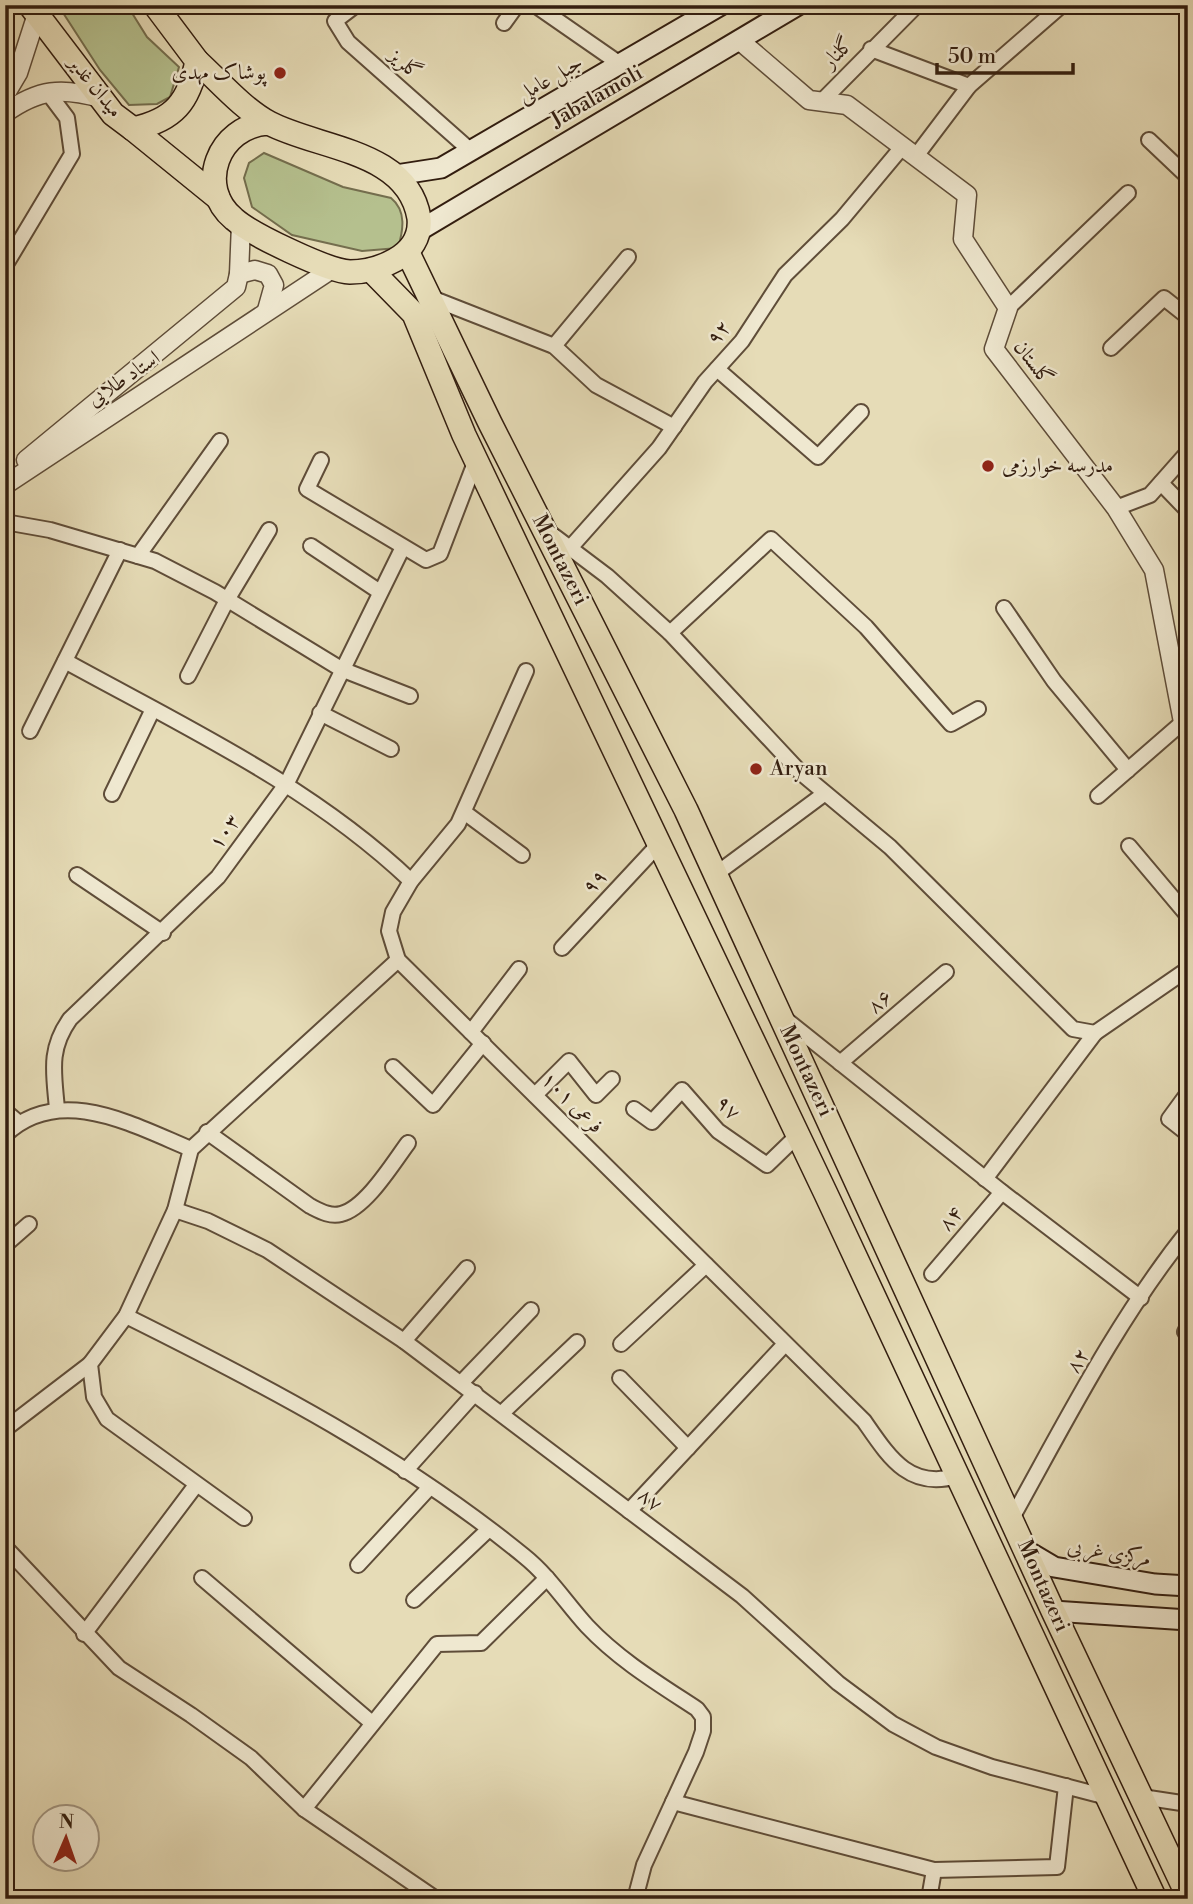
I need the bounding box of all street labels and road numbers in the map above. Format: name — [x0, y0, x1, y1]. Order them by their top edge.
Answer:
street label: گلنار — [815, 31, 859, 76]
street label: گلریز — [382, 40, 427, 85]
street label: میدان غدیر — [61, 49, 128, 123]
street label: جبل عاملی — [512, 50, 589, 110]
street label: Jabalamoli — [545, 60, 648, 134]
street label: ۹۲ — [701, 315, 737, 351]
street label: گلستان — [1008, 335, 1059, 391]
street label: استاد طلایی — [83, 345, 165, 413]
street label: Montazeri — [526, 510, 594, 610]
street label: ۱۰۳ — [204, 809, 246, 855]
street label: ۹۹ — [577, 864, 613, 900]
street label: ۸۶ — [862, 984, 898, 1020]
street label: Montazeri — [773, 1021, 839, 1121]
street label: فرعی ۱۰۱ — [536, 1067, 608, 1139]
street label: ۹۷ — [710, 1090, 746, 1126]
street label: ۸۴ — [933, 1201, 969, 1237]
street label: ۸۲ — [1061, 1344, 1095, 1378]
street label: ۸۷ — [632, 1482, 668, 1518]
street label: مرکزی غربی — [1065, 1534, 1153, 1573]
street label: Montazeri — [1011, 1536, 1075, 1636]

